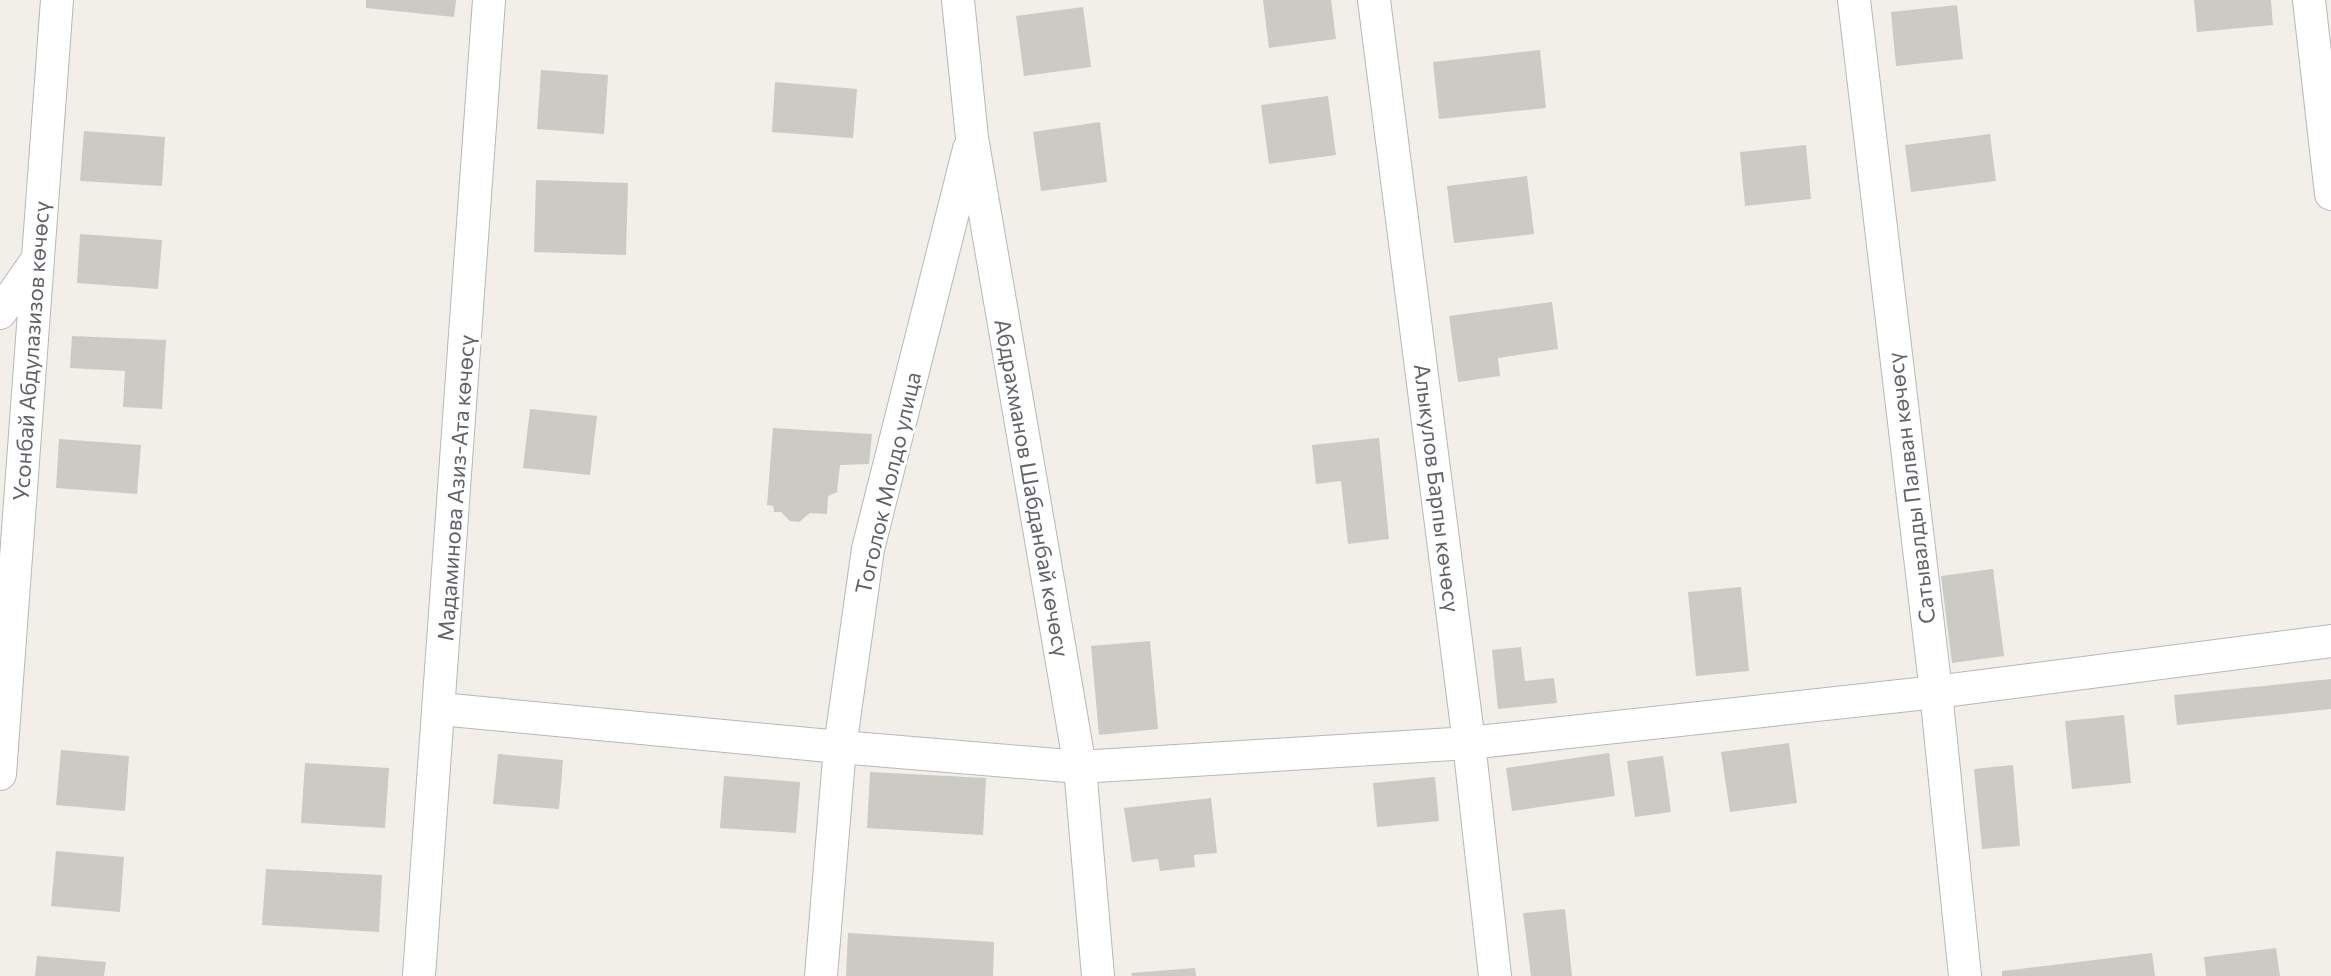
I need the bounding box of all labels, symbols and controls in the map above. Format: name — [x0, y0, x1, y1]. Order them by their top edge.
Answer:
street label: Усонбай Абдулазизов көчөсү — [7, 200, 54, 502]
street label: Абдрахманов Шабданбай көчөсү — [989, 317, 1076, 659]
street label: Мадаминова Азиз-Ата көчөсү — [431, 334, 480, 642]
street label: Сатывалды Палван көчөсү — [1880, 351, 1941, 625]
street label: Алыкулов Барпы көчөсү — [1409, 362, 1466, 614]
street label: Тоголок Молдо улица — [849, 369, 926, 597]

